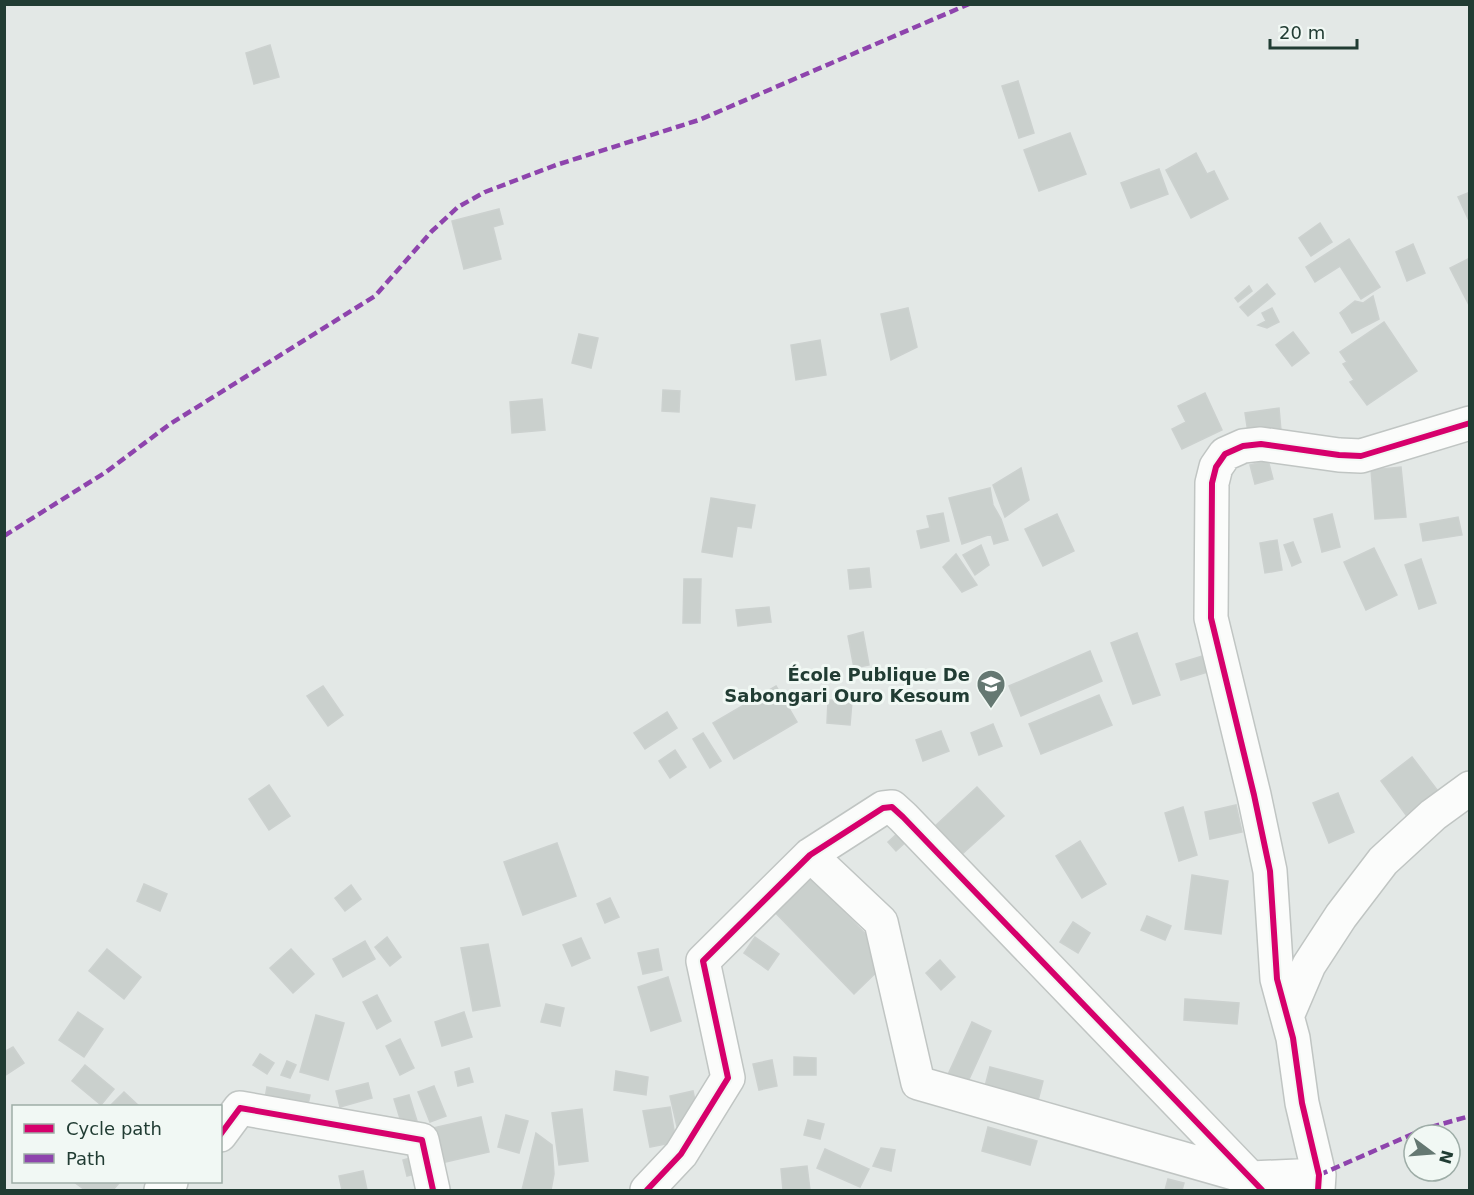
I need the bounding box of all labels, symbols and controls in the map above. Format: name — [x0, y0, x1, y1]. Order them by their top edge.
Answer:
scale bar — [1270, 12, 1357, 50]
text: 20 m — [1279, 22, 1325, 43]
place label: École Publique De Sabongari Ouro Kesoum — [724, 664, 970, 706]
school or university icon: École Publique De Sabongari Ouro Kesoum — [975, 668, 1007, 710]
legend — [12, 1105, 222, 1183]
text: Cycle path — [66, 1118, 162, 1139]
north arrow — [1402, 1123, 1462, 1183]
text: Path — [66, 1148, 106, 1169]
text: N — [1435, 1148, 1457, 1166]

